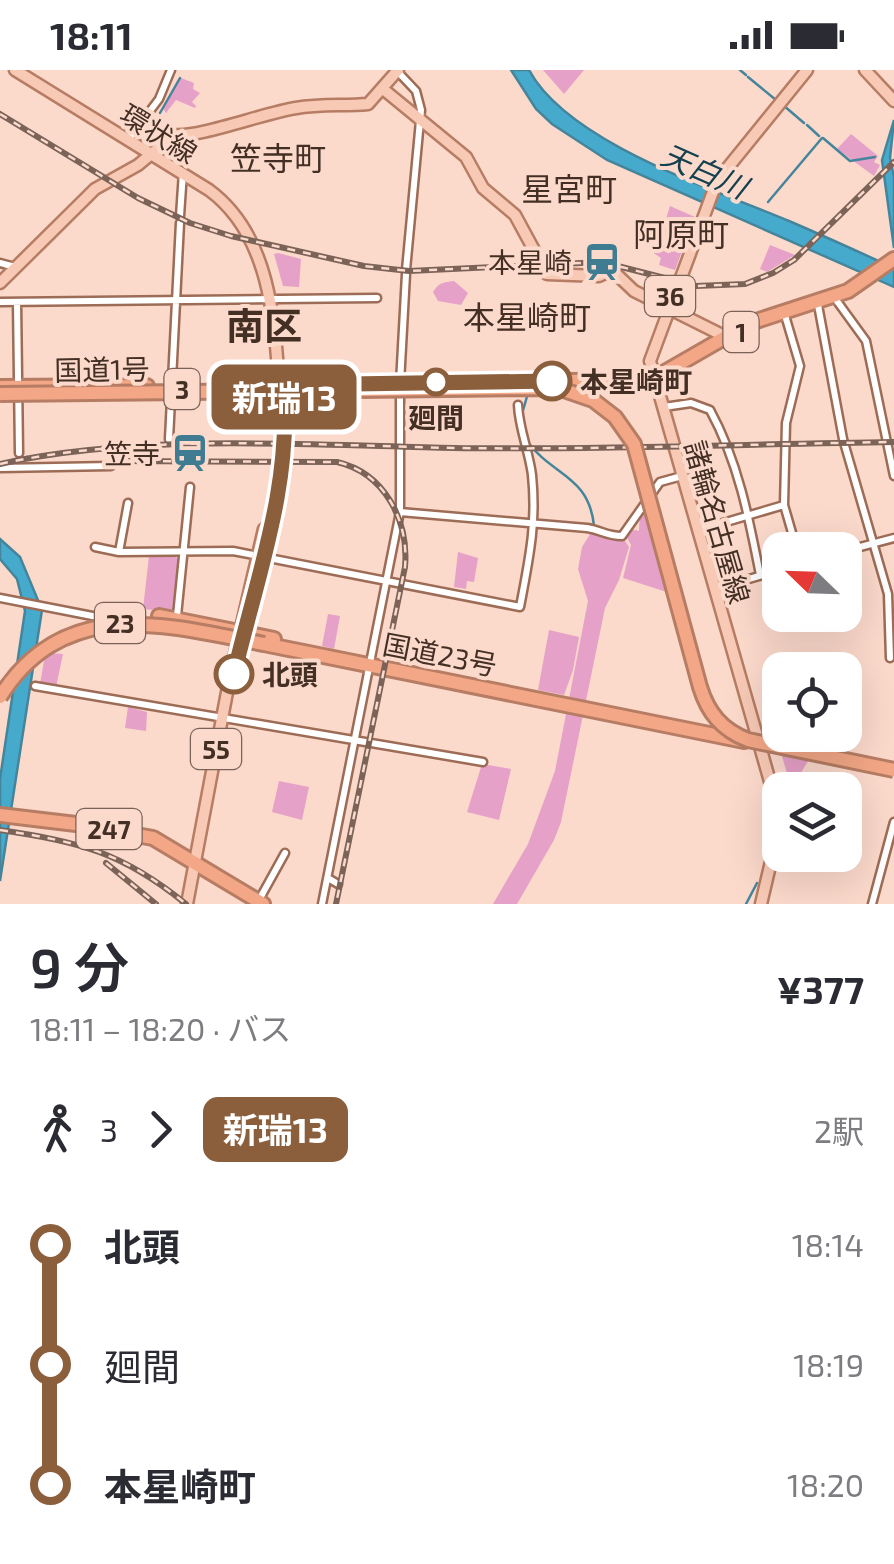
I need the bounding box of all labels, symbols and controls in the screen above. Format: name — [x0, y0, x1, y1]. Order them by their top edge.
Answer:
text: 18:11 — [50, 12, 133, 58]
street label: 環状線 — [114, 96, 204, 170]
water label: 天白川 — [657, 135, 756, 206]
district label: 笠寺町 — [230, 138, 326, 176]
district label: 星宮町 — [521, 169, 617, 207]
district label: 阿原町 — [633, 214, 729, 252]
station icon: 本星崎 — [581, 241, 623, 283]
place label: 本星崎 — [488, 245, 572, 279]
road number: 36 — [645, 276, 695, 316]
district label: 本星崎町 — [463, 297, 591, 335]
district label: 南区 — [226, 302, 302, 348]
road number: 1 — [724, 312, 758, 352]
street label: 国道1号 — [54, 351, 150, 387]
marker: 本星崎町 — [533, 362, 571, 400]
line badge: 新瑞13 — [214, 364, 354, 430]
place label: 本星崎町 — [580, 364, 692, 398]
road number: 3 — [164, 369, 200, 409]
marker: 廻間 — [423, 369, 449, 395]
text: 新瑞13 — [232, 376, 336, 418]
place label: 廻間 — [408, 400, 464, 434]
station icon: 笠寺 — [169, 432, 211, 474]
place label: 笠寺 — [104, 436, 160, 470]
street label: 諸輪名古屋線 — [679, 437, 757, 607]
north arrow — [762, 532, 862, 632]
map controls — [762, 532, 862, 872]
road number: 23 — [95, 603, 145, 643]
street label: 国道23号 — [380, 626, 500, 682]
button: locate — [762, 652, 862, 752]
marker: 北頭 — [215, 655, 253, 693]
place label: 北頭 — [262, 657, 318, 691]
road number: 55 — [191, 729, 241, 769]
button: layers — [762, 772, 862, 872]
road number: 247 — [76, 809, 142, 849]
text: 9 分 — [30, 933, 129, 999]
text: ¥377 — [777, 966, 864, 1012]
text: 18:11 – 18:20 · バス — [30, 1009, 291, 1047]
icon: walk — [30, 1102, 85, 1157]
icon: forward — [133, 1102, 188, 1157]
text: 新瑞13 — [223, 1108, 328, 1150]
text: 3 — [100, 1110, 118, 1148]
text: 2駅 — [814, 1111, 864, 1149]
text: 北頭 — [104, 1223, 180, 1269]
text: 18:14 — [792, 1225, 864, 1263]
text: 廻間 — [104, 1343, 180, 1389]
text: 18:19 — [793, 1345, 864, 1383]
text: 本星崎町 — [104, 1463, 256, 1509]
text: 18:20 — [787, 1465, 864, 1503]

